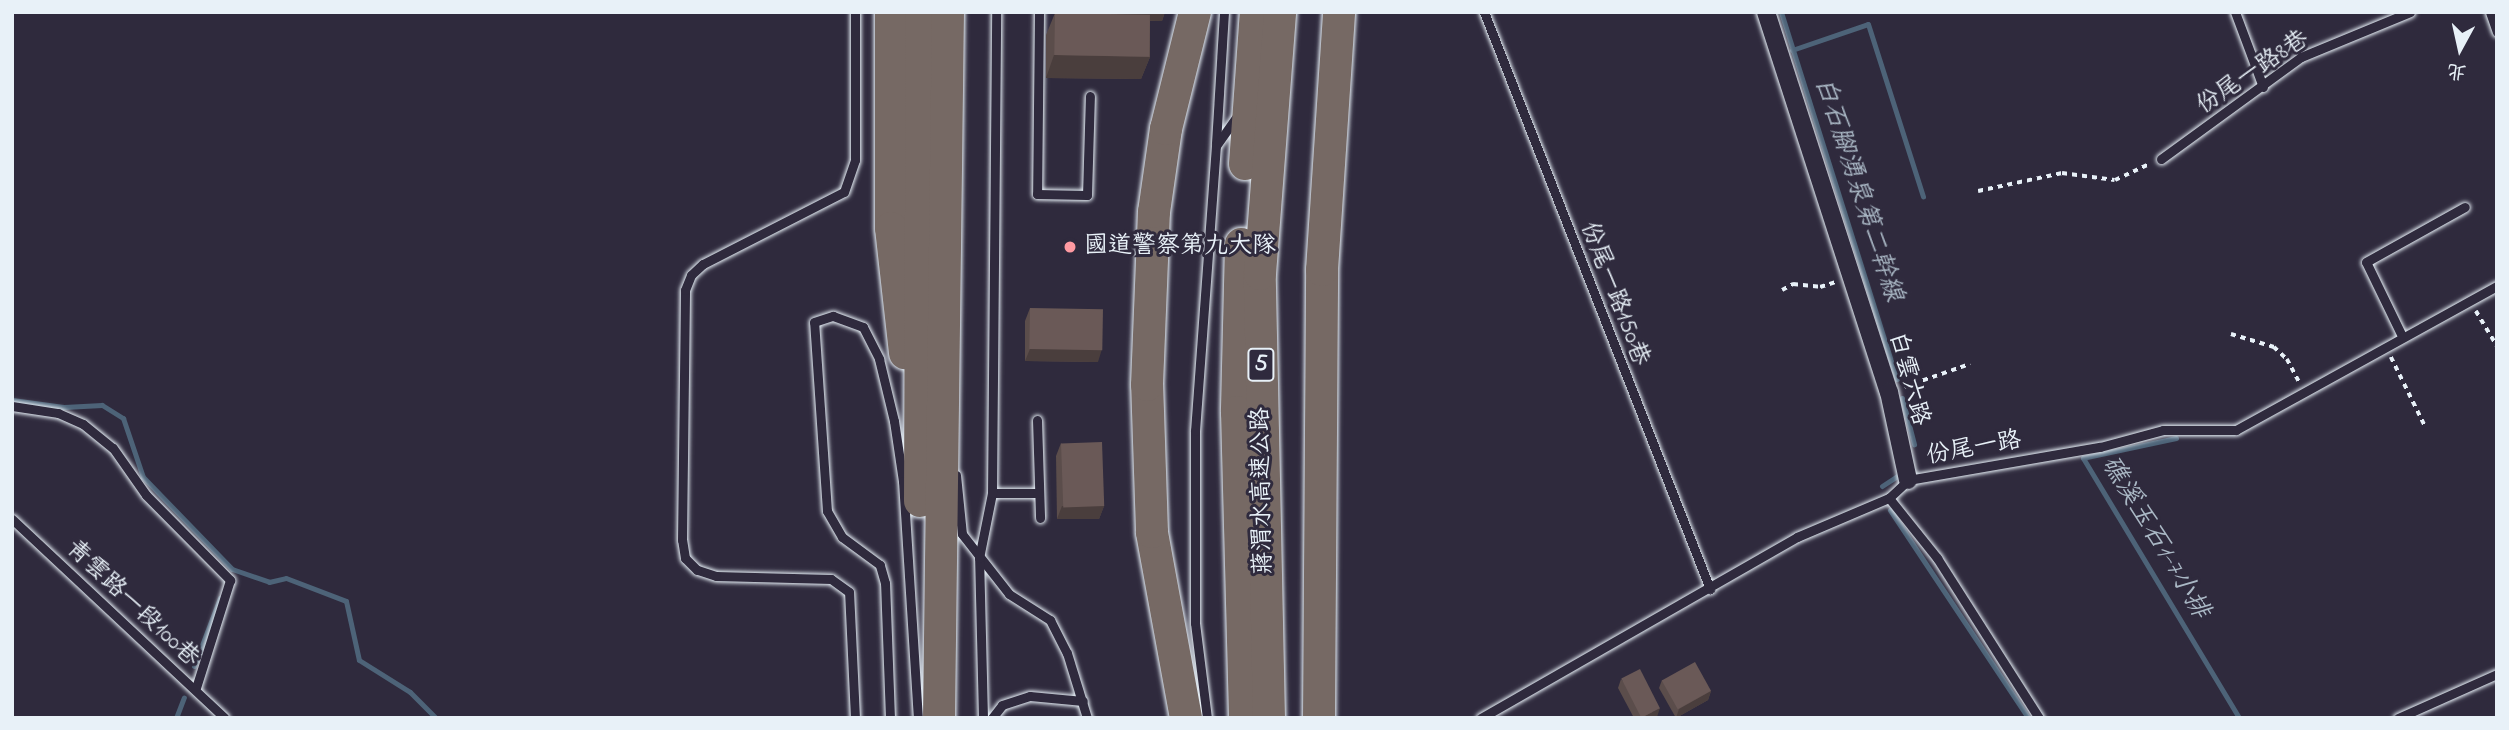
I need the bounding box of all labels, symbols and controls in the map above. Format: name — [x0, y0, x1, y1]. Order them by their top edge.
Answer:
north arrow — [2425, 14, 2495, 84]
street label: 份尾一路8巷 — [2191, 25, 2315, 121]
text: 北 — [2446, 56, 2468, 85]
water label: 白石腳湧泉第二幹線 — [1806, 74, 1908, 306]
street label: 份尾一路150巷 — [1573, 218, 1655, 370]
place label: 國道警察第九大隊 — [1084, 233, 1276, 261]
marker: 國道警察第九大隊 — [1062, 239, 1078, 255]
street label: 白雲六路 — [1882, 329, 1934, 429]
road number: 5 — [1247, 346, 1275, 384]
street label: 蔣渭水高速公路 — [1247, 407, 1279, 575]
street label: 份尾一路 — [1924, 426, 2024, 472]
water label: 礁溪玉石1-7小排 — [2093, 451, 2215, 625]
street label: 青雲路一段100巷 — [59, 535, 205, 673]

